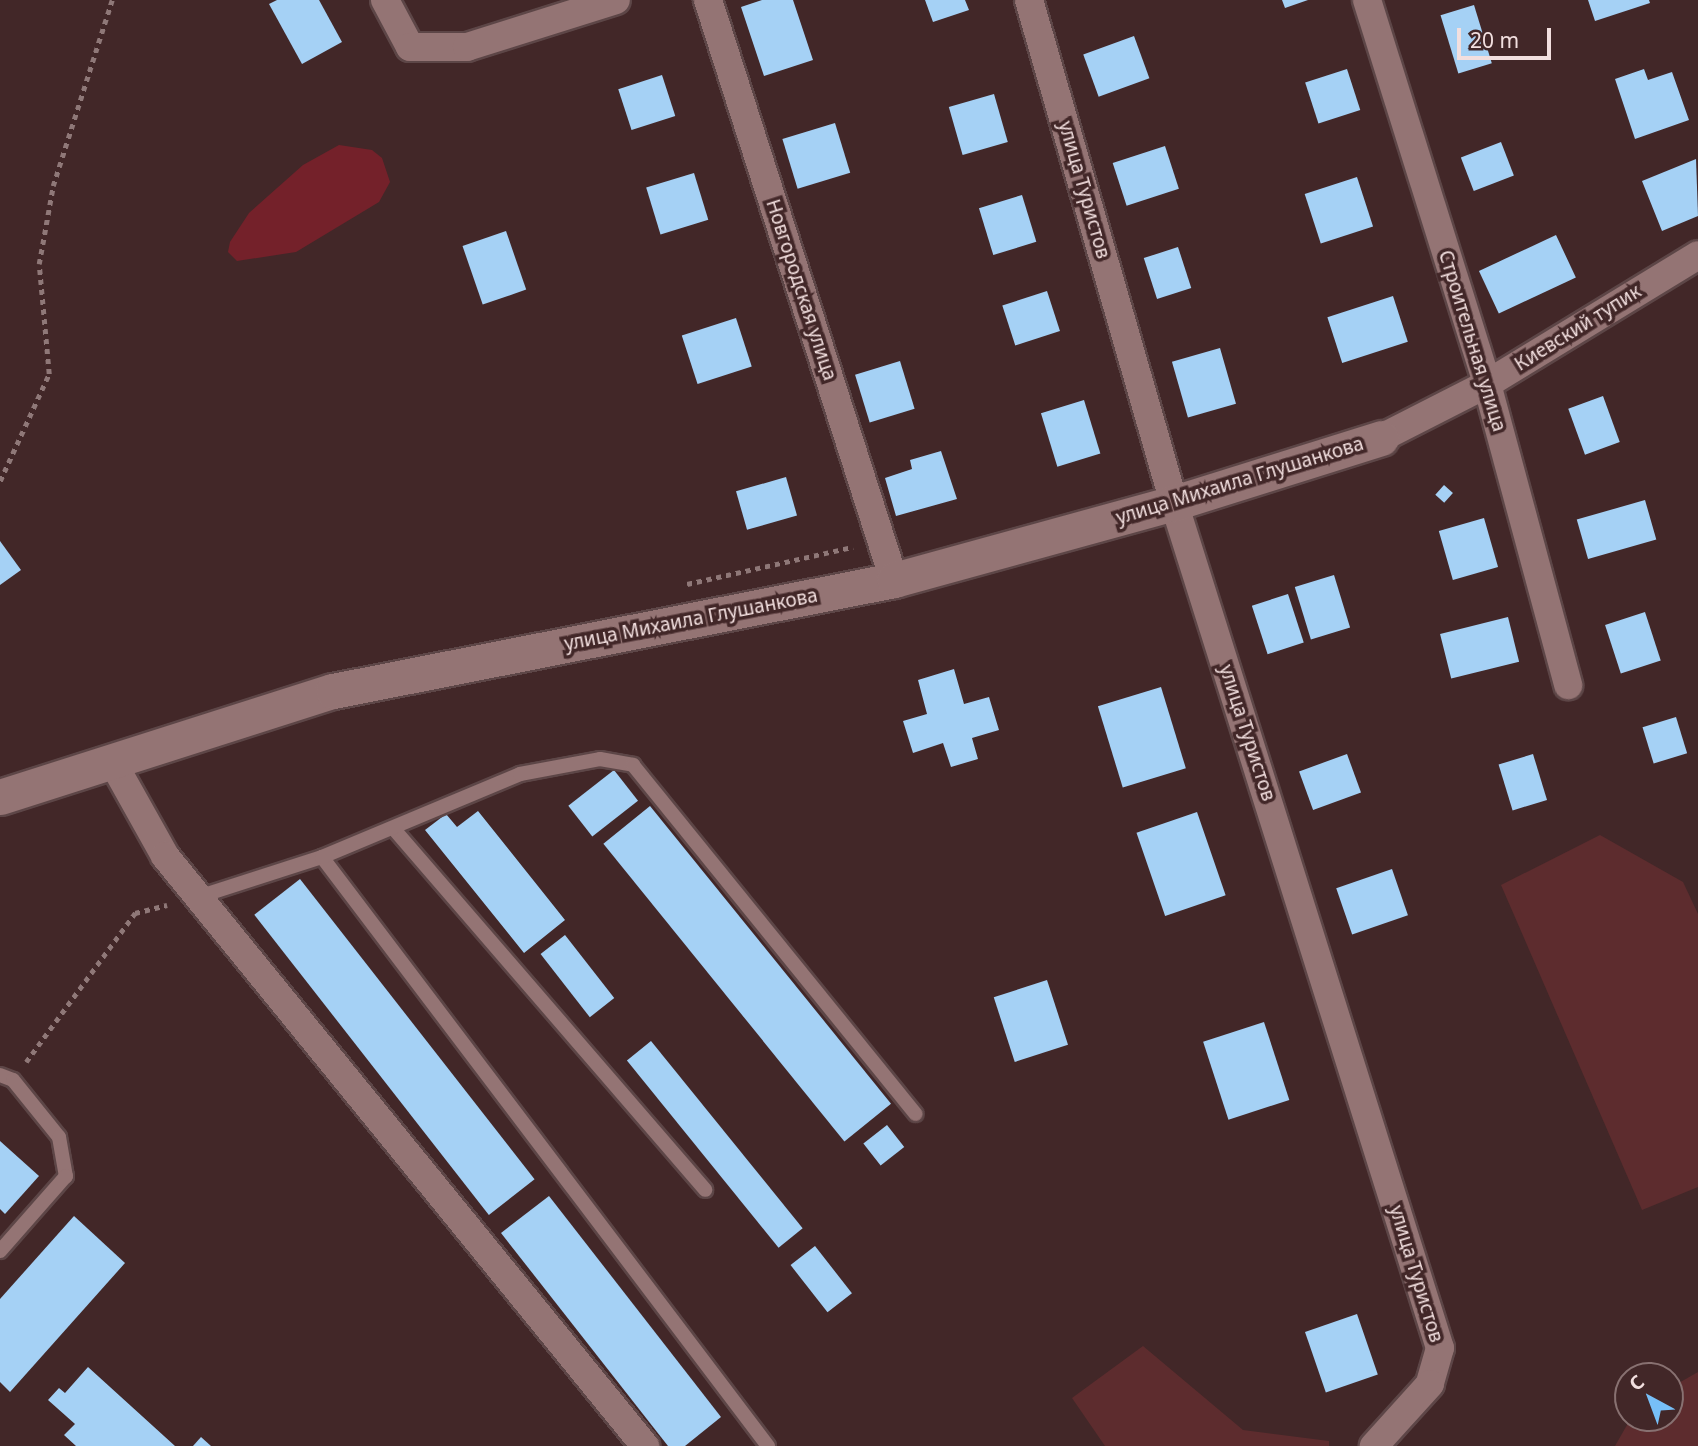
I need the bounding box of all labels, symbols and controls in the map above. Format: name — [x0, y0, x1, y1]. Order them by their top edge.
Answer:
scale bar — [1460, 14, 1554, 58]
text: 20 m — [1470, 26, 1519, 54]
street label: улица Туристов — [1053, 119, 1115, 261]
street label: Новгородская улица — [761, 197, 841, 383]
street label: Строительная улица — [1434, 248, 1510, 434]
street label: Киевский тупик — [1511, 280, 1645, 376]
street label: улица Михаила Глушанкова — [1113, 432, 1367, 530]
street label: улица Михаила Глушанкова — [562, 584, 820, 656]
street label: улица Туристов — [1214, 662, 1280, 804]
street label: улица Туристов — [1384, 1203, 1448, 1345]
north arrow — [1614, 1362, 1684, 1432]
text: С — [1623, 1369, 1650, 1397]

